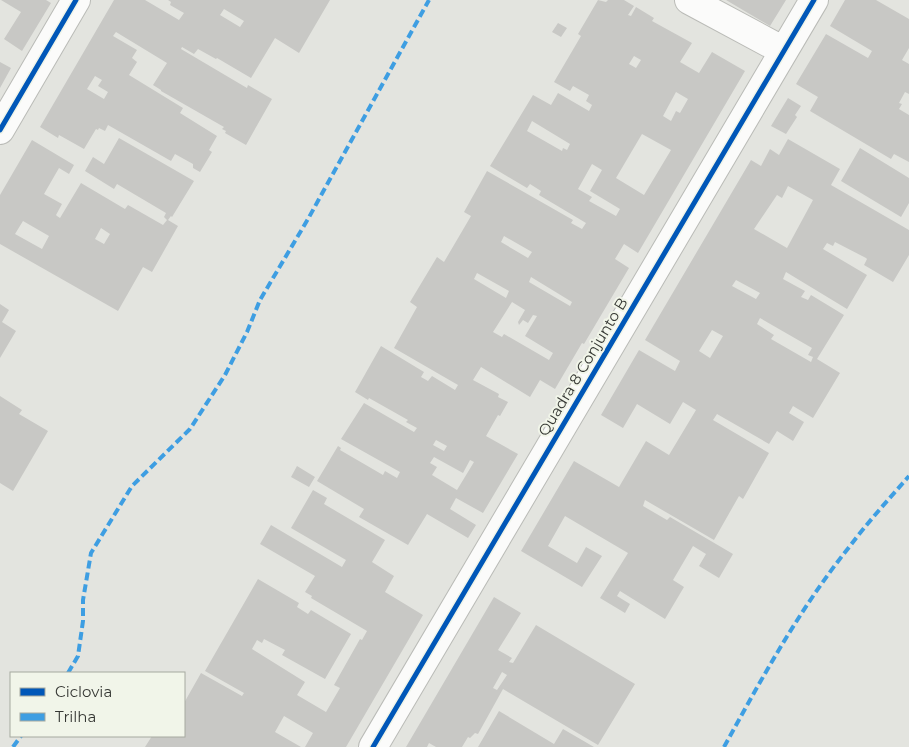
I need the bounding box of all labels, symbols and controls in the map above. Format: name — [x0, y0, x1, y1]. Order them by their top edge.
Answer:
street label: Quadra 8 Conjunto B — [534, 294, 631, 439]
legend — [10, 672, 185, 737]
text: Ciclovia — [55, 682, 112, 701]
text: Trilha — [55, 707, 96, 726]

